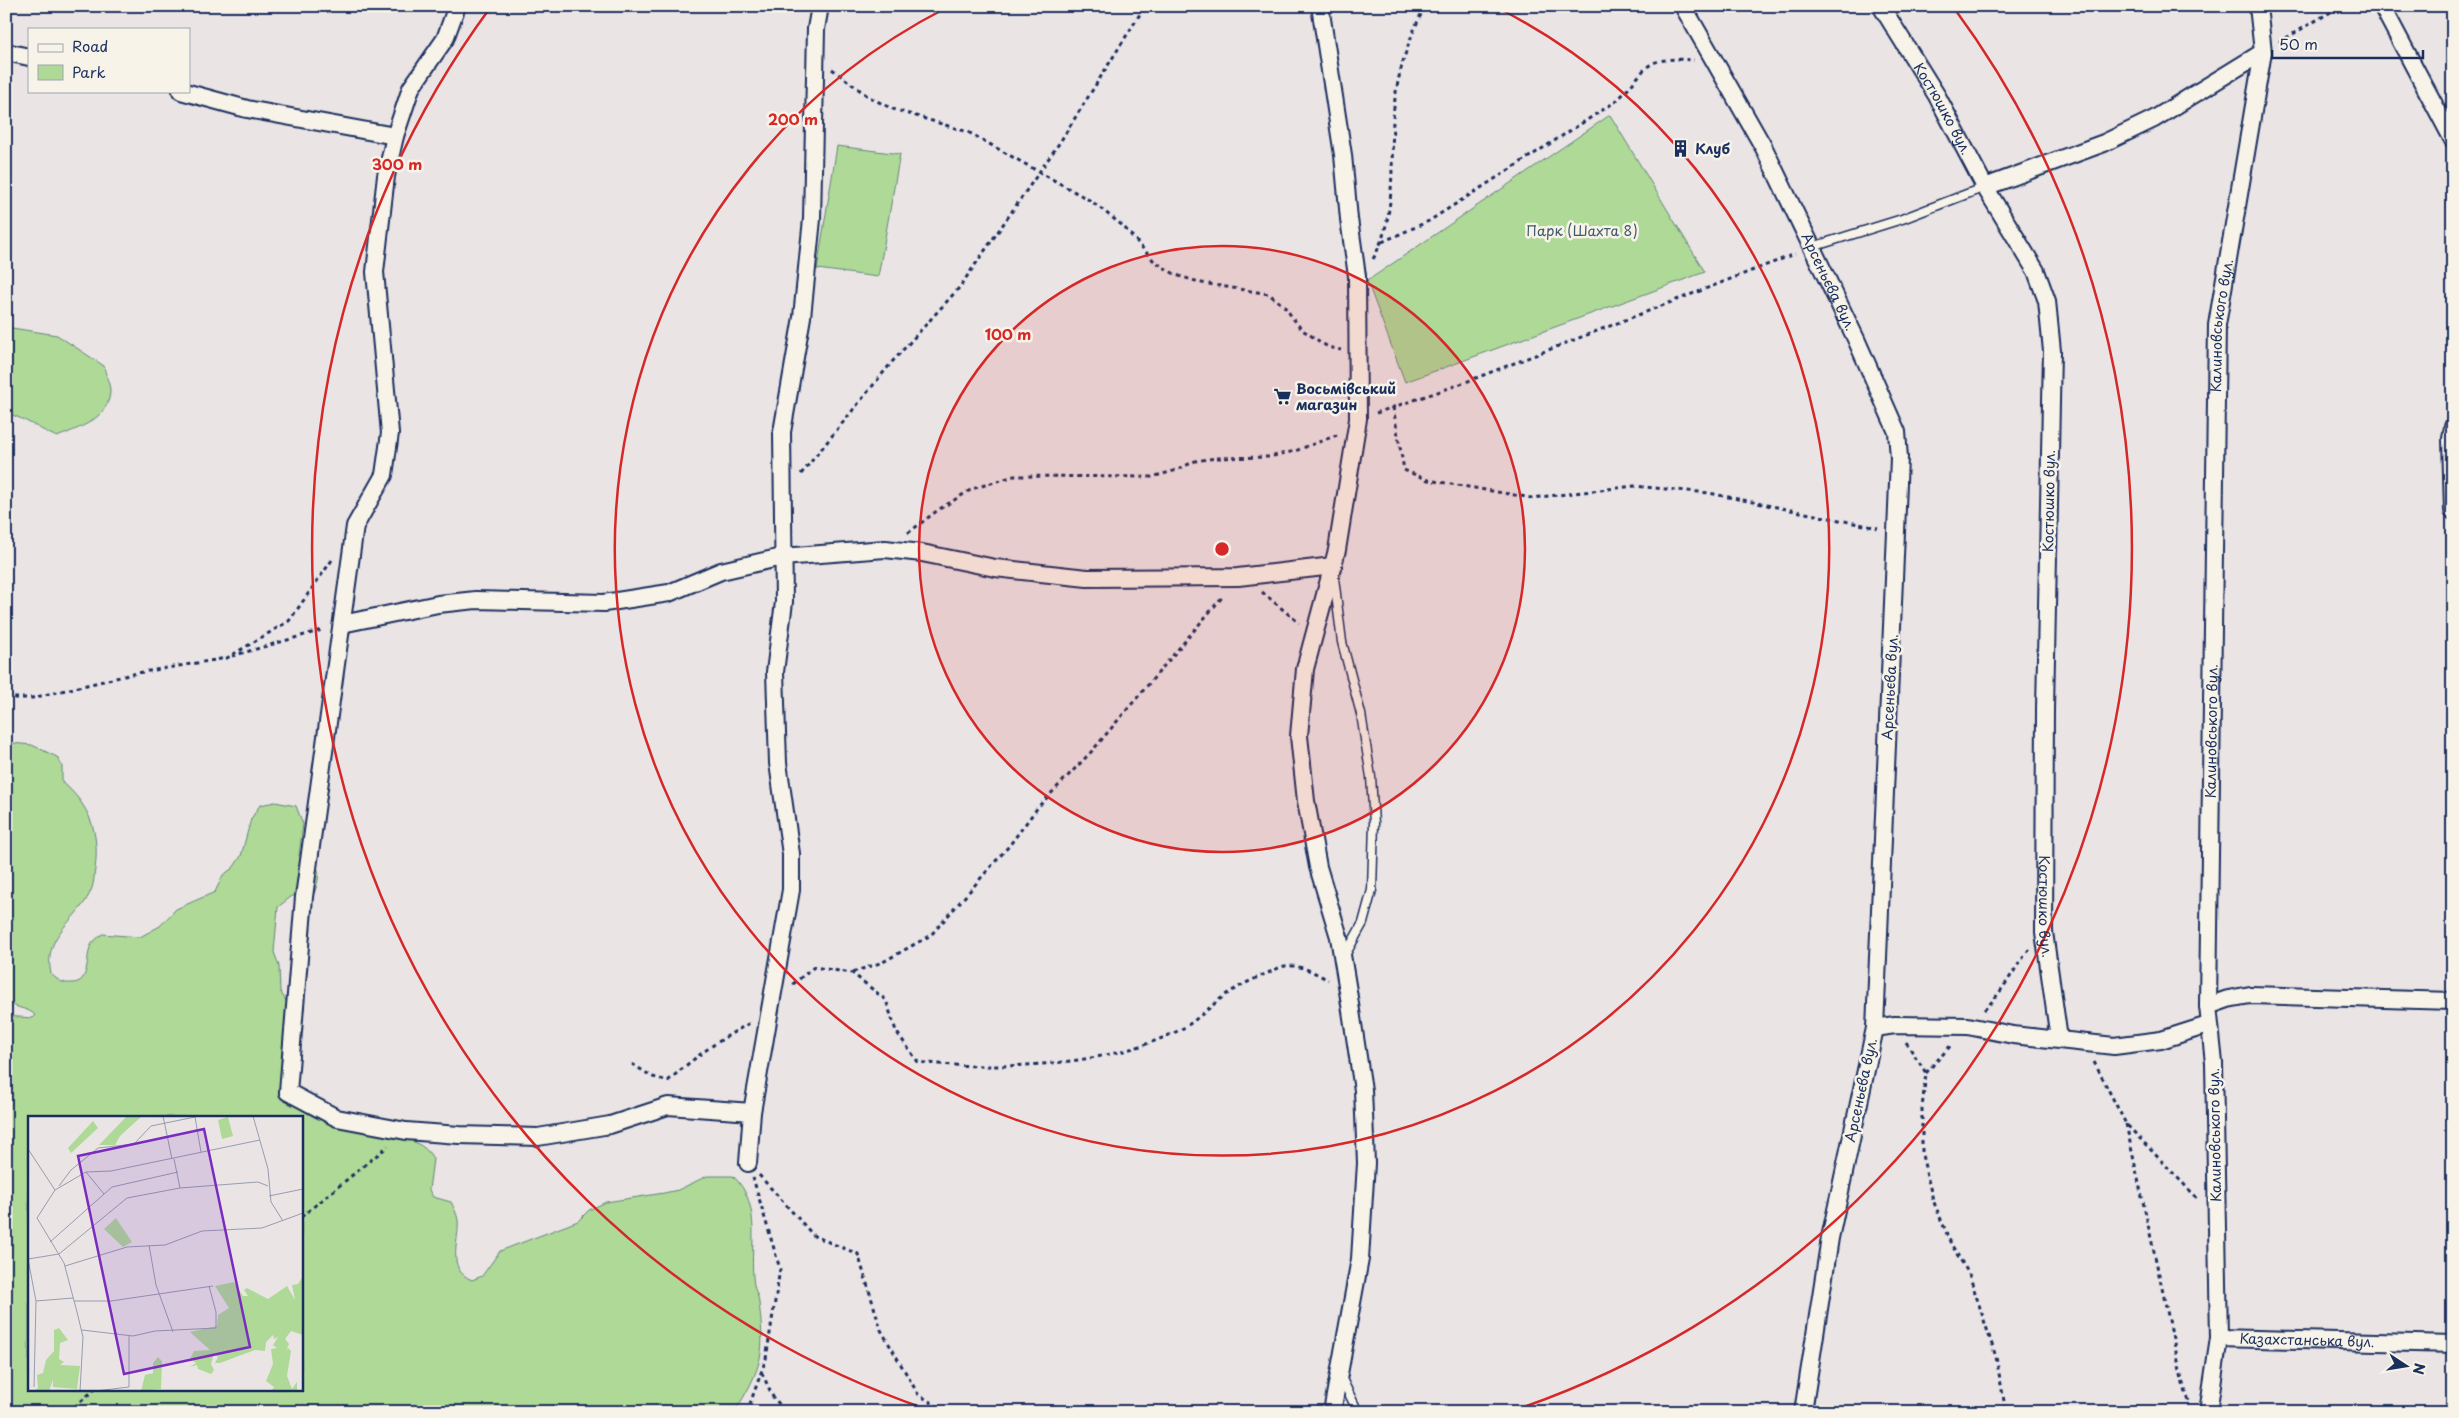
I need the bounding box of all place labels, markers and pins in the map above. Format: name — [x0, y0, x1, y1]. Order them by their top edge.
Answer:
place label: Клуб — [1695, 138, 1730, 159]
building icon: Клуб — [1671, 139, 1691, 159]
place label: Восьмівський магазин — [1296, 378, 1396, 415]
supermarket icon: Восьмівський магазин — [1272, 387, 1292, 407]
centre of rings — [1213, 540, 1231, 558]

